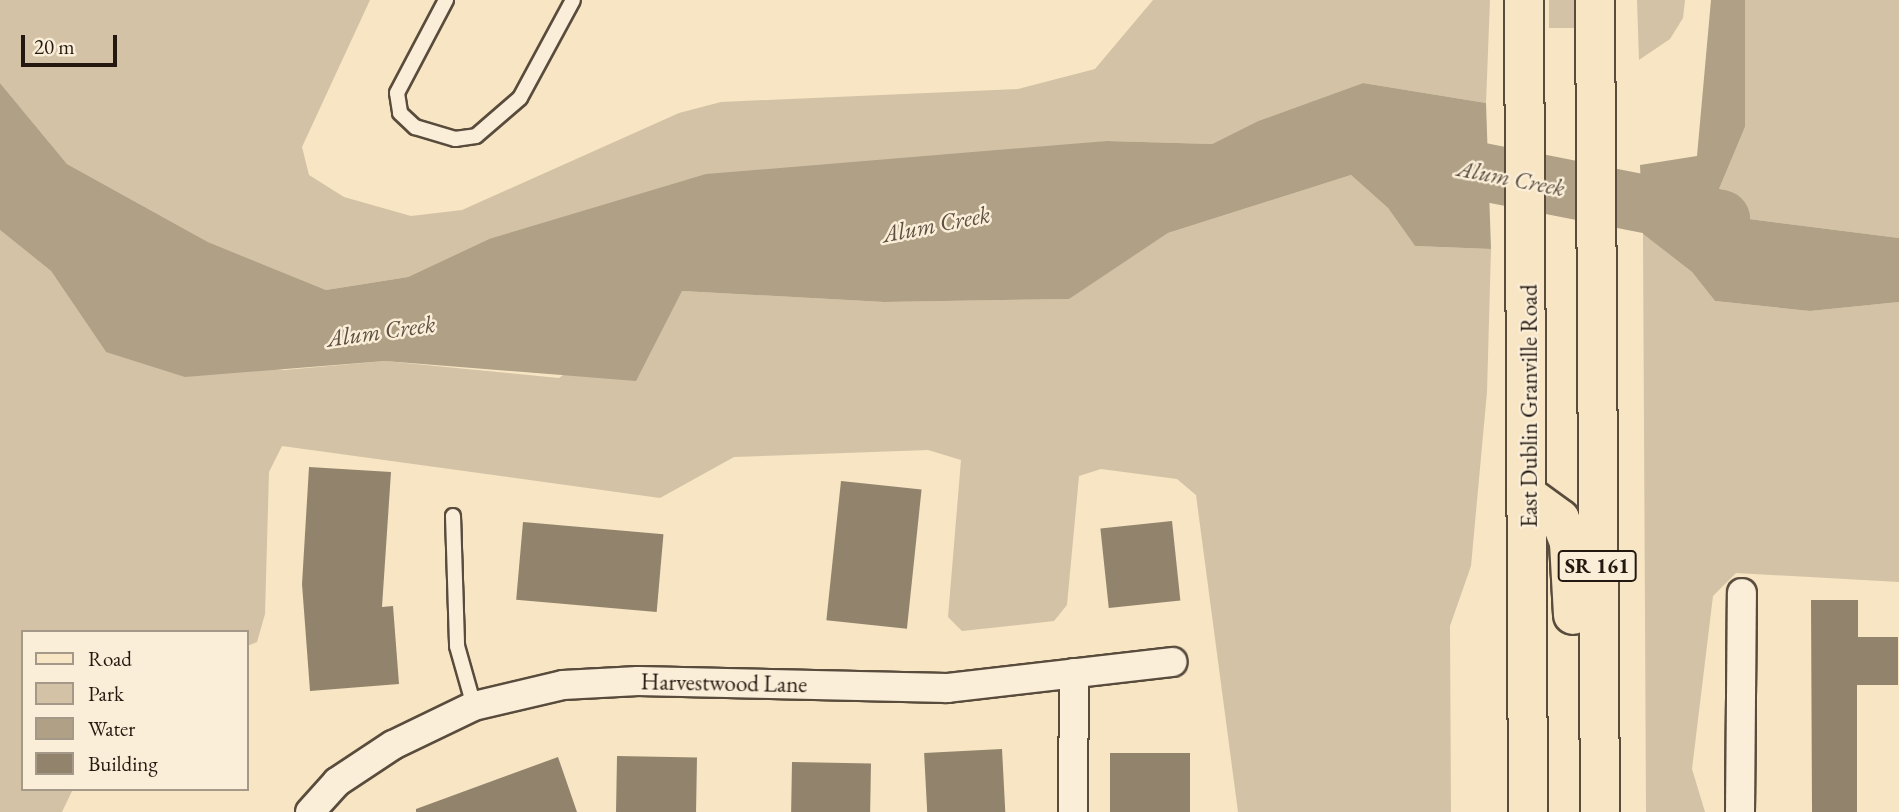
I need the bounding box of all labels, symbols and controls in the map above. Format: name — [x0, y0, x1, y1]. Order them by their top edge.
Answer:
scale bar — [24, 21, 121, 65]
text: 20 m — [34, 33, 75, 60]
water label: Alum Creek — [1455, 153, 1567, 203]
water label: Alum Creek — [880, 199, 992, 249]
street label: East Dublin Granville Road — [1515, 284, 1543, 528]
water label: Alum Creek — [325, 309, 437, 353]
road number: SR 161 — [1557, 548, 1637, 584]
legend — [21, 630, 248, 791]
text: Road — [88, 645, 132, 672]
street label: Harvestwood Lane — [641, 668, 807, 698]
text: Park — [88, 680, 124, 707]
text: Water — [88, 715, 135, 742]
text: Building — [88, 750, 158, 777]

